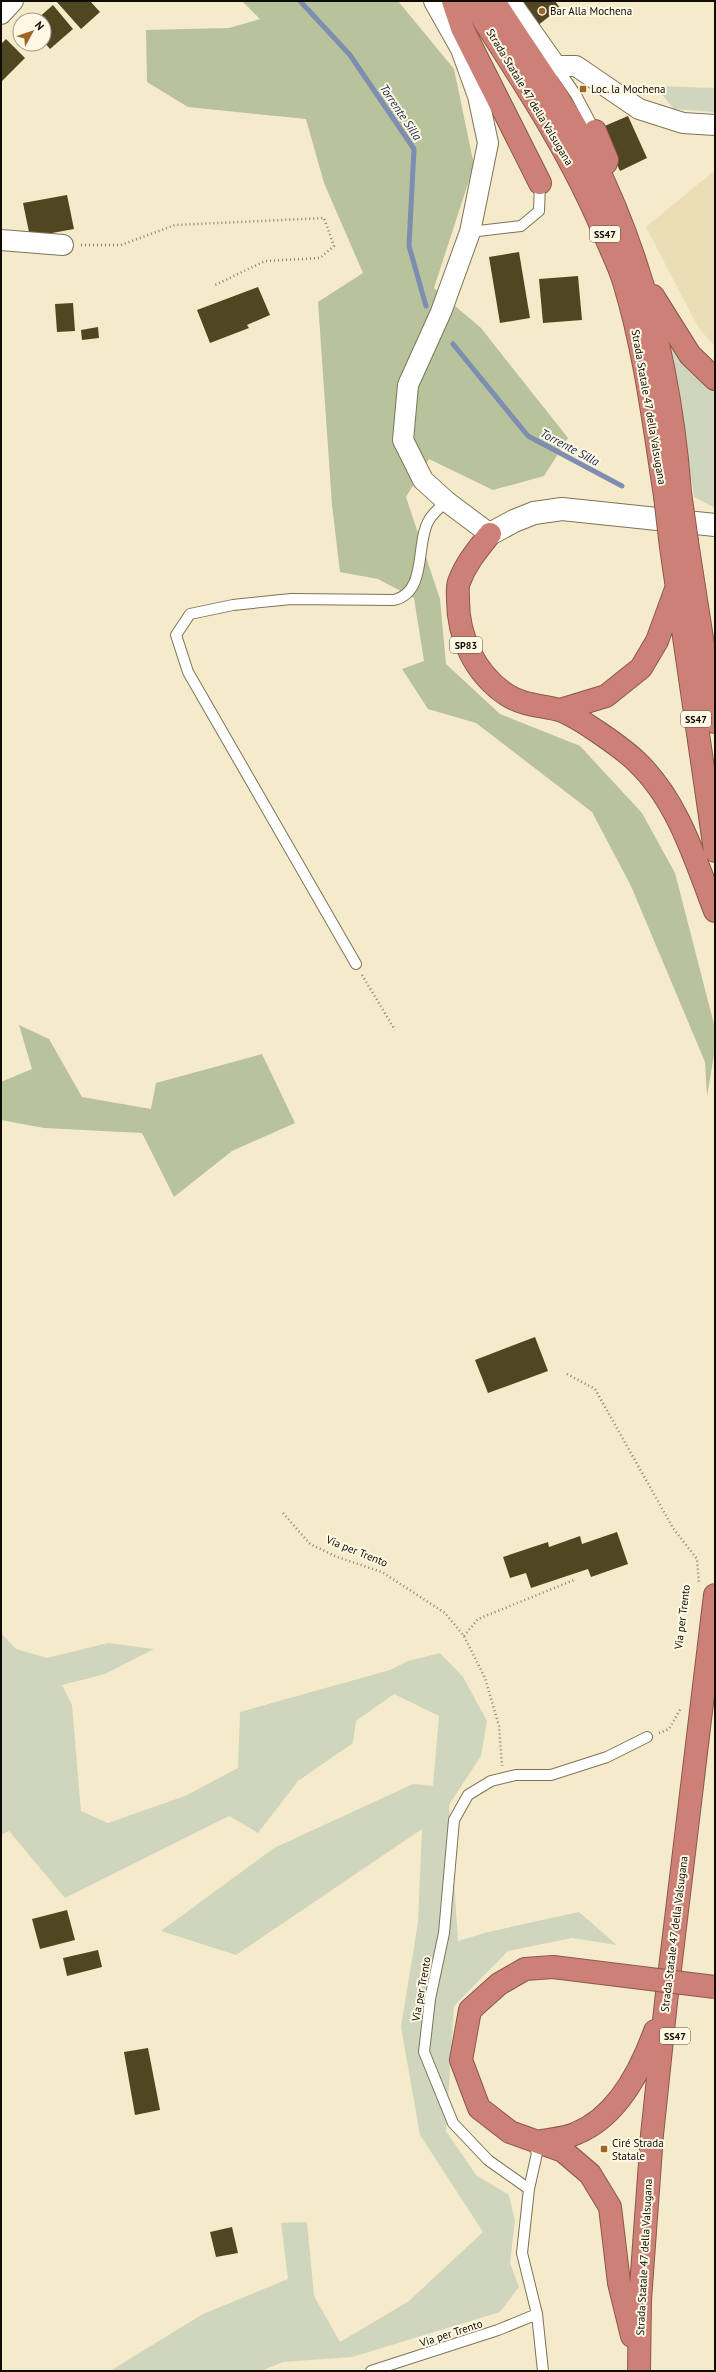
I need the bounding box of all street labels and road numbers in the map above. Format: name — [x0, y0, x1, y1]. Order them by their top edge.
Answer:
street label: Strada Statale 47 della Valsugana — [484, 26, 576, 168]
road number: SS47 — [590, 226, 620, 242]
street label: Strada Statale 47 della Valsugana — [628, 328, 670, 486]
road number: SP83 — [450, 637, 482, 653]
road number: SS47 — [681, 711, 711, 727]
street label: Via per Trento — [323, 1532, 390, 1570]
street label: Via per Trento — [671, 1584, 693, 1651]
street label: Strada Statale 47 della Valsugana — [657, 1855, 691, 2013]
street label: Via per Trento — [408, 1956, 434, 2023]
road number: SS47 — [660, 2028, 690, 2044]
street label: Strada Statale 47 della Valsugana — [633, 2178, 655, 2336]
street label: Via per Trento — [417, 2316, 484, 2350]

